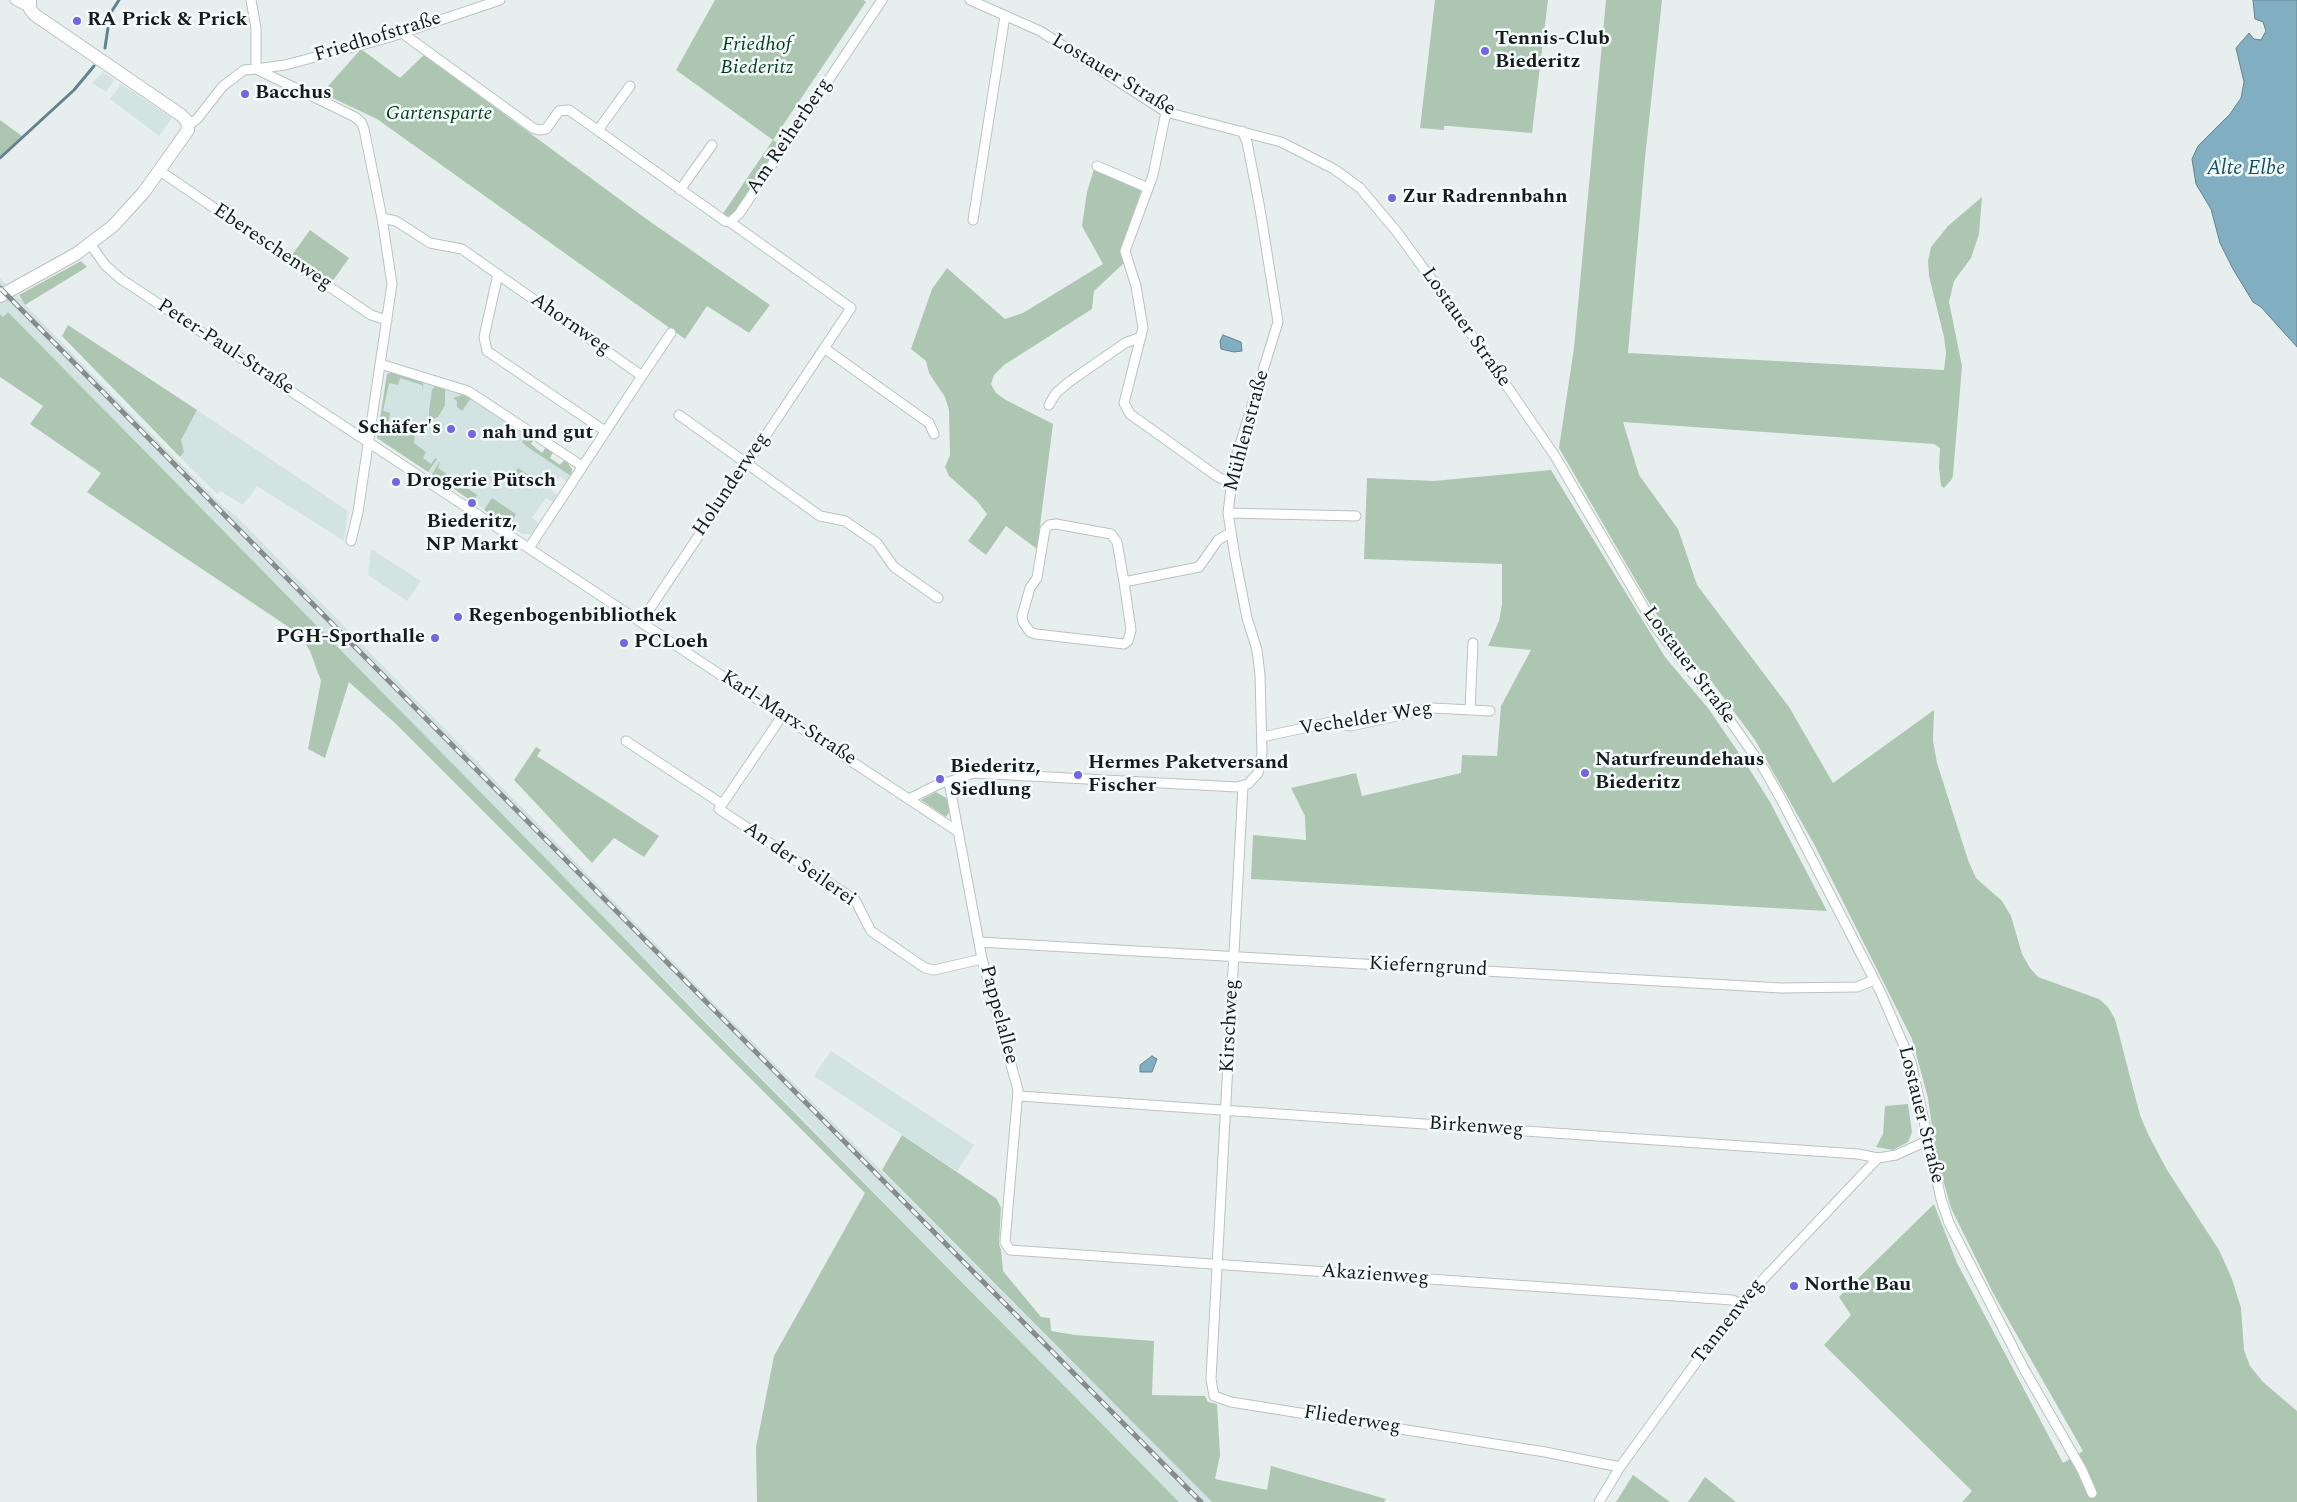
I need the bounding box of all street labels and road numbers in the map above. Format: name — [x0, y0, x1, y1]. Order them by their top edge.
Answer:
street label: Friedhofstraße — [312, 7, 444, 69]
street label: Lostauer Straße — [1047, 30, 1179, 122]
street label: Am Reiherberg — [742, 74, 838, 200]
street label: Ebereschenweg — [208, 199, 336, 297]
street label: Lostauer Straße — [1415, 264, 1515, 392]
street label: Ahornweg — [525, 289, 615, 361]
street label: Peter-Paul-Straße — [152, 295, 298, 401]
street label: Mühlenstraße — [1220, 368, 1276, 494]
street label: Holunderweg — [688, 428, 776, 542]
street label: Lostauer Straße — [1636, 603, 1740, 729]
street label: Karl-Marx-Straße — [716, 666, 860, 772]
street label: Vechelder Weg — [1298, 698, 1434, 742]
street label: An der Seilerei — [738, 817, 860, 913]
street label: Kieferngrund — [1368, 953, 1488, 983]
street label: Pappelallee — [973, 963, 1023, 1067]
street label: Kirschweg — [1217, 979, 1245, 1073]
street label: Lostauer Straße — [1891, 1044, 1949, 1186]
street label: Birkenweg — [1428, 1113, 1524, 1143]
street label: Akazienweg — [1320, 1260, 1430, 1292]
street label: Tannenweg — [1688, 1274, 1770, 1370]
street label: Fliederweg — [1302, 1401, 1402, 1441]

